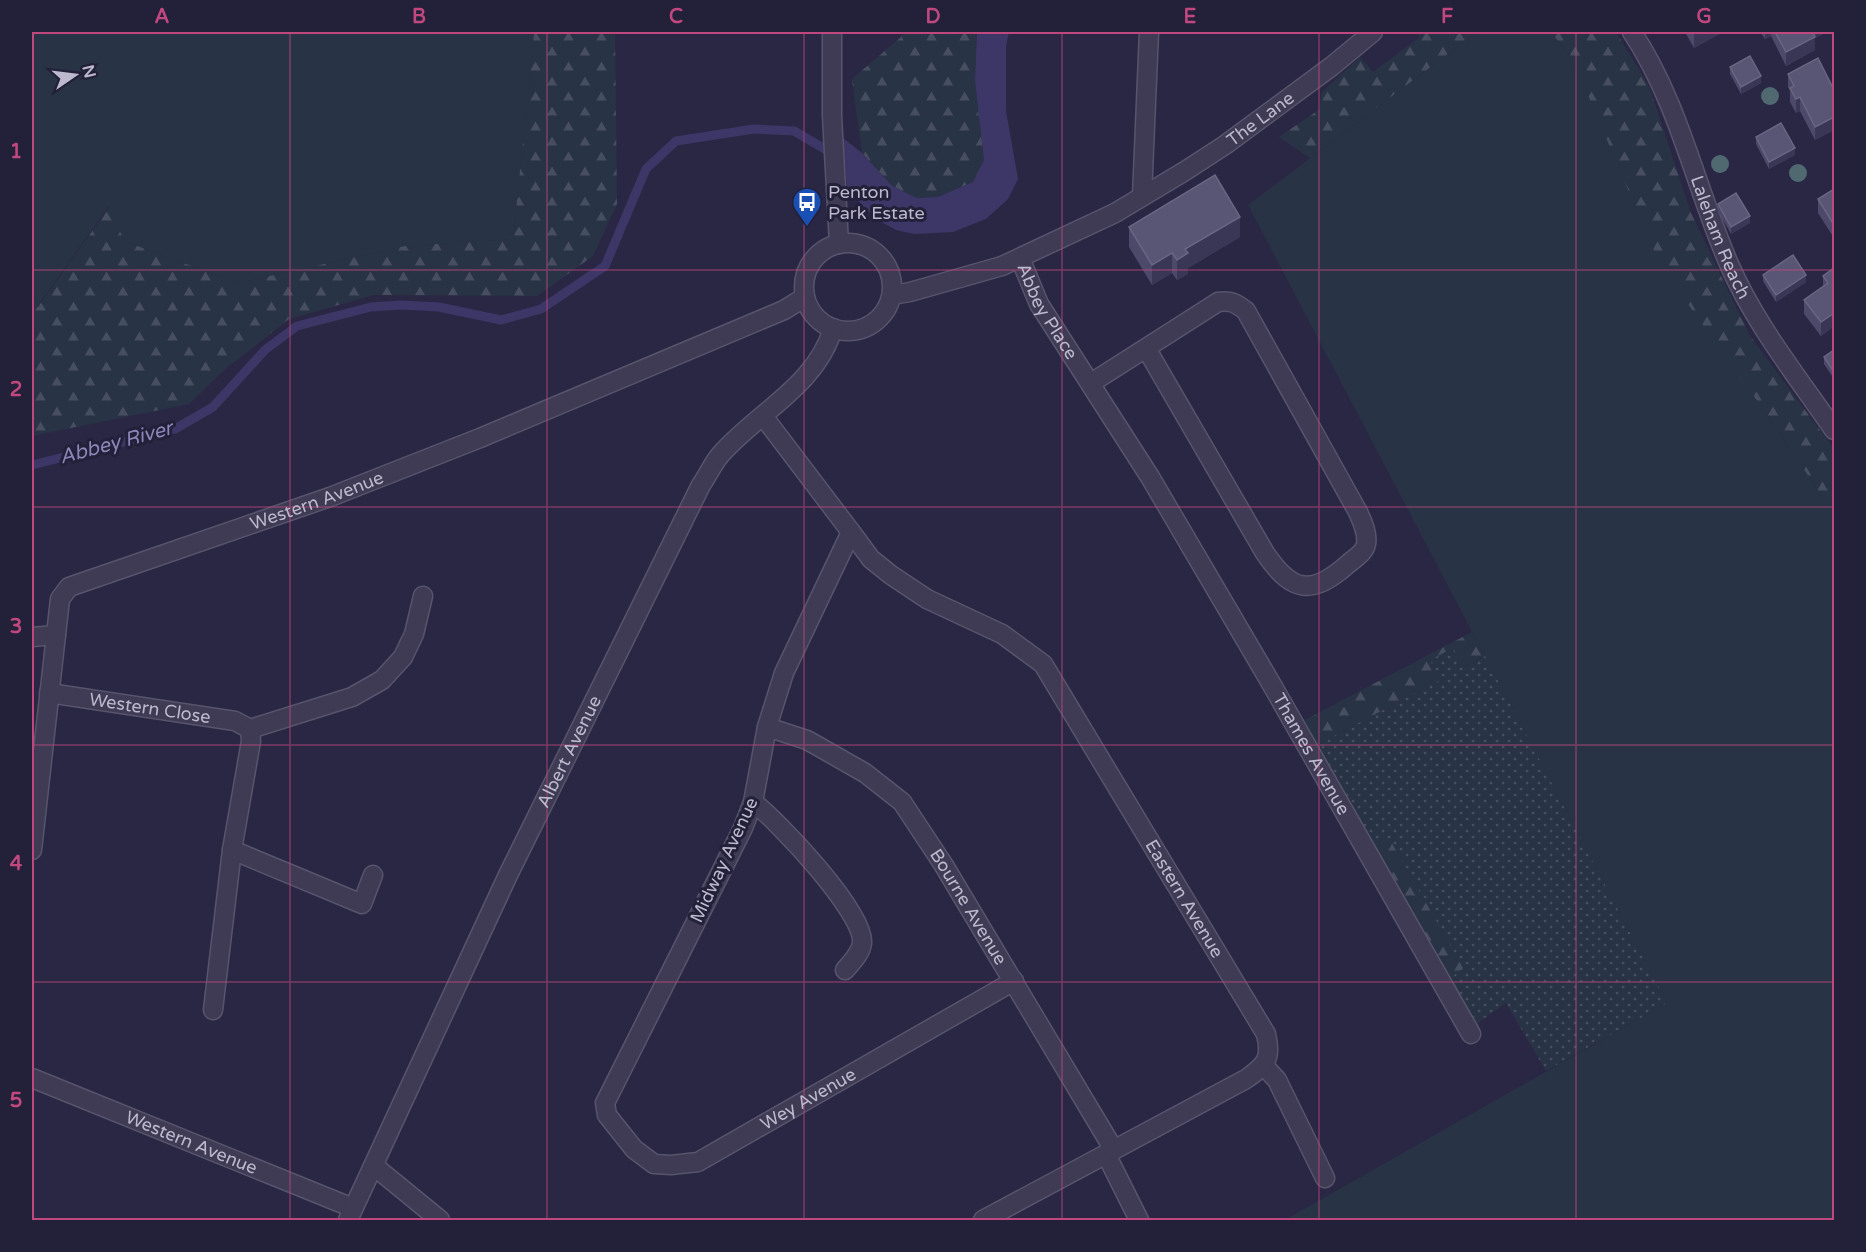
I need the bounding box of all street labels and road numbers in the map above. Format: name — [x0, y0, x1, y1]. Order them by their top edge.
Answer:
street label: The Lane — [1222, 87, 1298, 151]
street label: Laleham Reach — [1686, 173, 1755, 303]
street label: Abbey Place — [1012, 260, 1083, 364]
street label: Western Avenue — [247, 466, 387, 535]
street label: Western Close — [88, 688, 212, 728]
street label: Thames Avenue — [1268, 689, 1355, 819]
street label: Albert Avenue — [532, 692, 606, 811]
street label: Midway Avenue — [685, 794, 763, 926]
street label: Eastern Avenue — [1140, 836, 1228, 962]
street label: Bourne Avenue — [925, 845, 1012, 969]
street label: Wey Avenue — [757, 1063, 860, 1135]
street label: Western Avenue — [122, 1106, 261, 1179]

